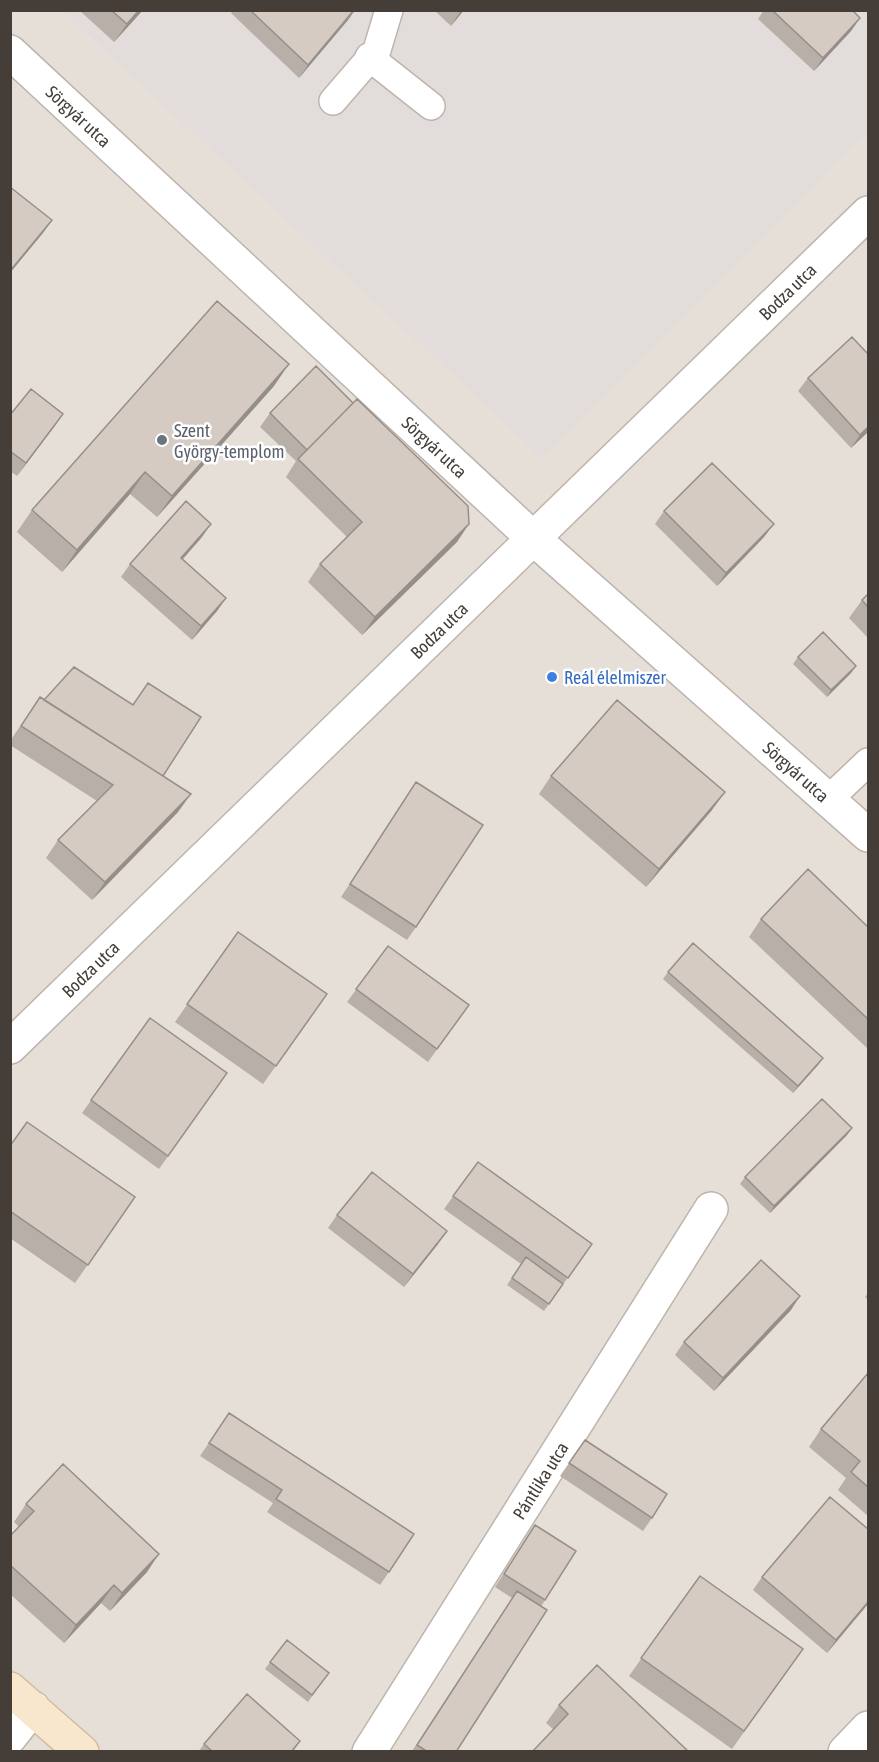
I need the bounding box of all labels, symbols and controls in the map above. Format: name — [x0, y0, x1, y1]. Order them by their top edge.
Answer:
street label: Sörgyár utca — [42, 81, 116, 151]
street label: Bodza utca — [754, 259, 820, 324]
street label: Sörgyár utca — [398, 412, 472, 482]
place label: Szent György-templom — [174, 420, 284, 462]
marker: Szent György-templom — [155, 433, 169, 447]
street label: Bodza utca — [406, 598, 472, 663]
place label: Reál élelmiszer — [564, 667, 666, 688]
marker: Reál élelmiszer — [545, 670, 559, 684]
street label: Sörgyár utca — [759, 737, 834, 806]
street label: Bodza utca — [57, 936, 123, 1001]
street label: Pántlika utca — [508, 1438, 572, 1523]

